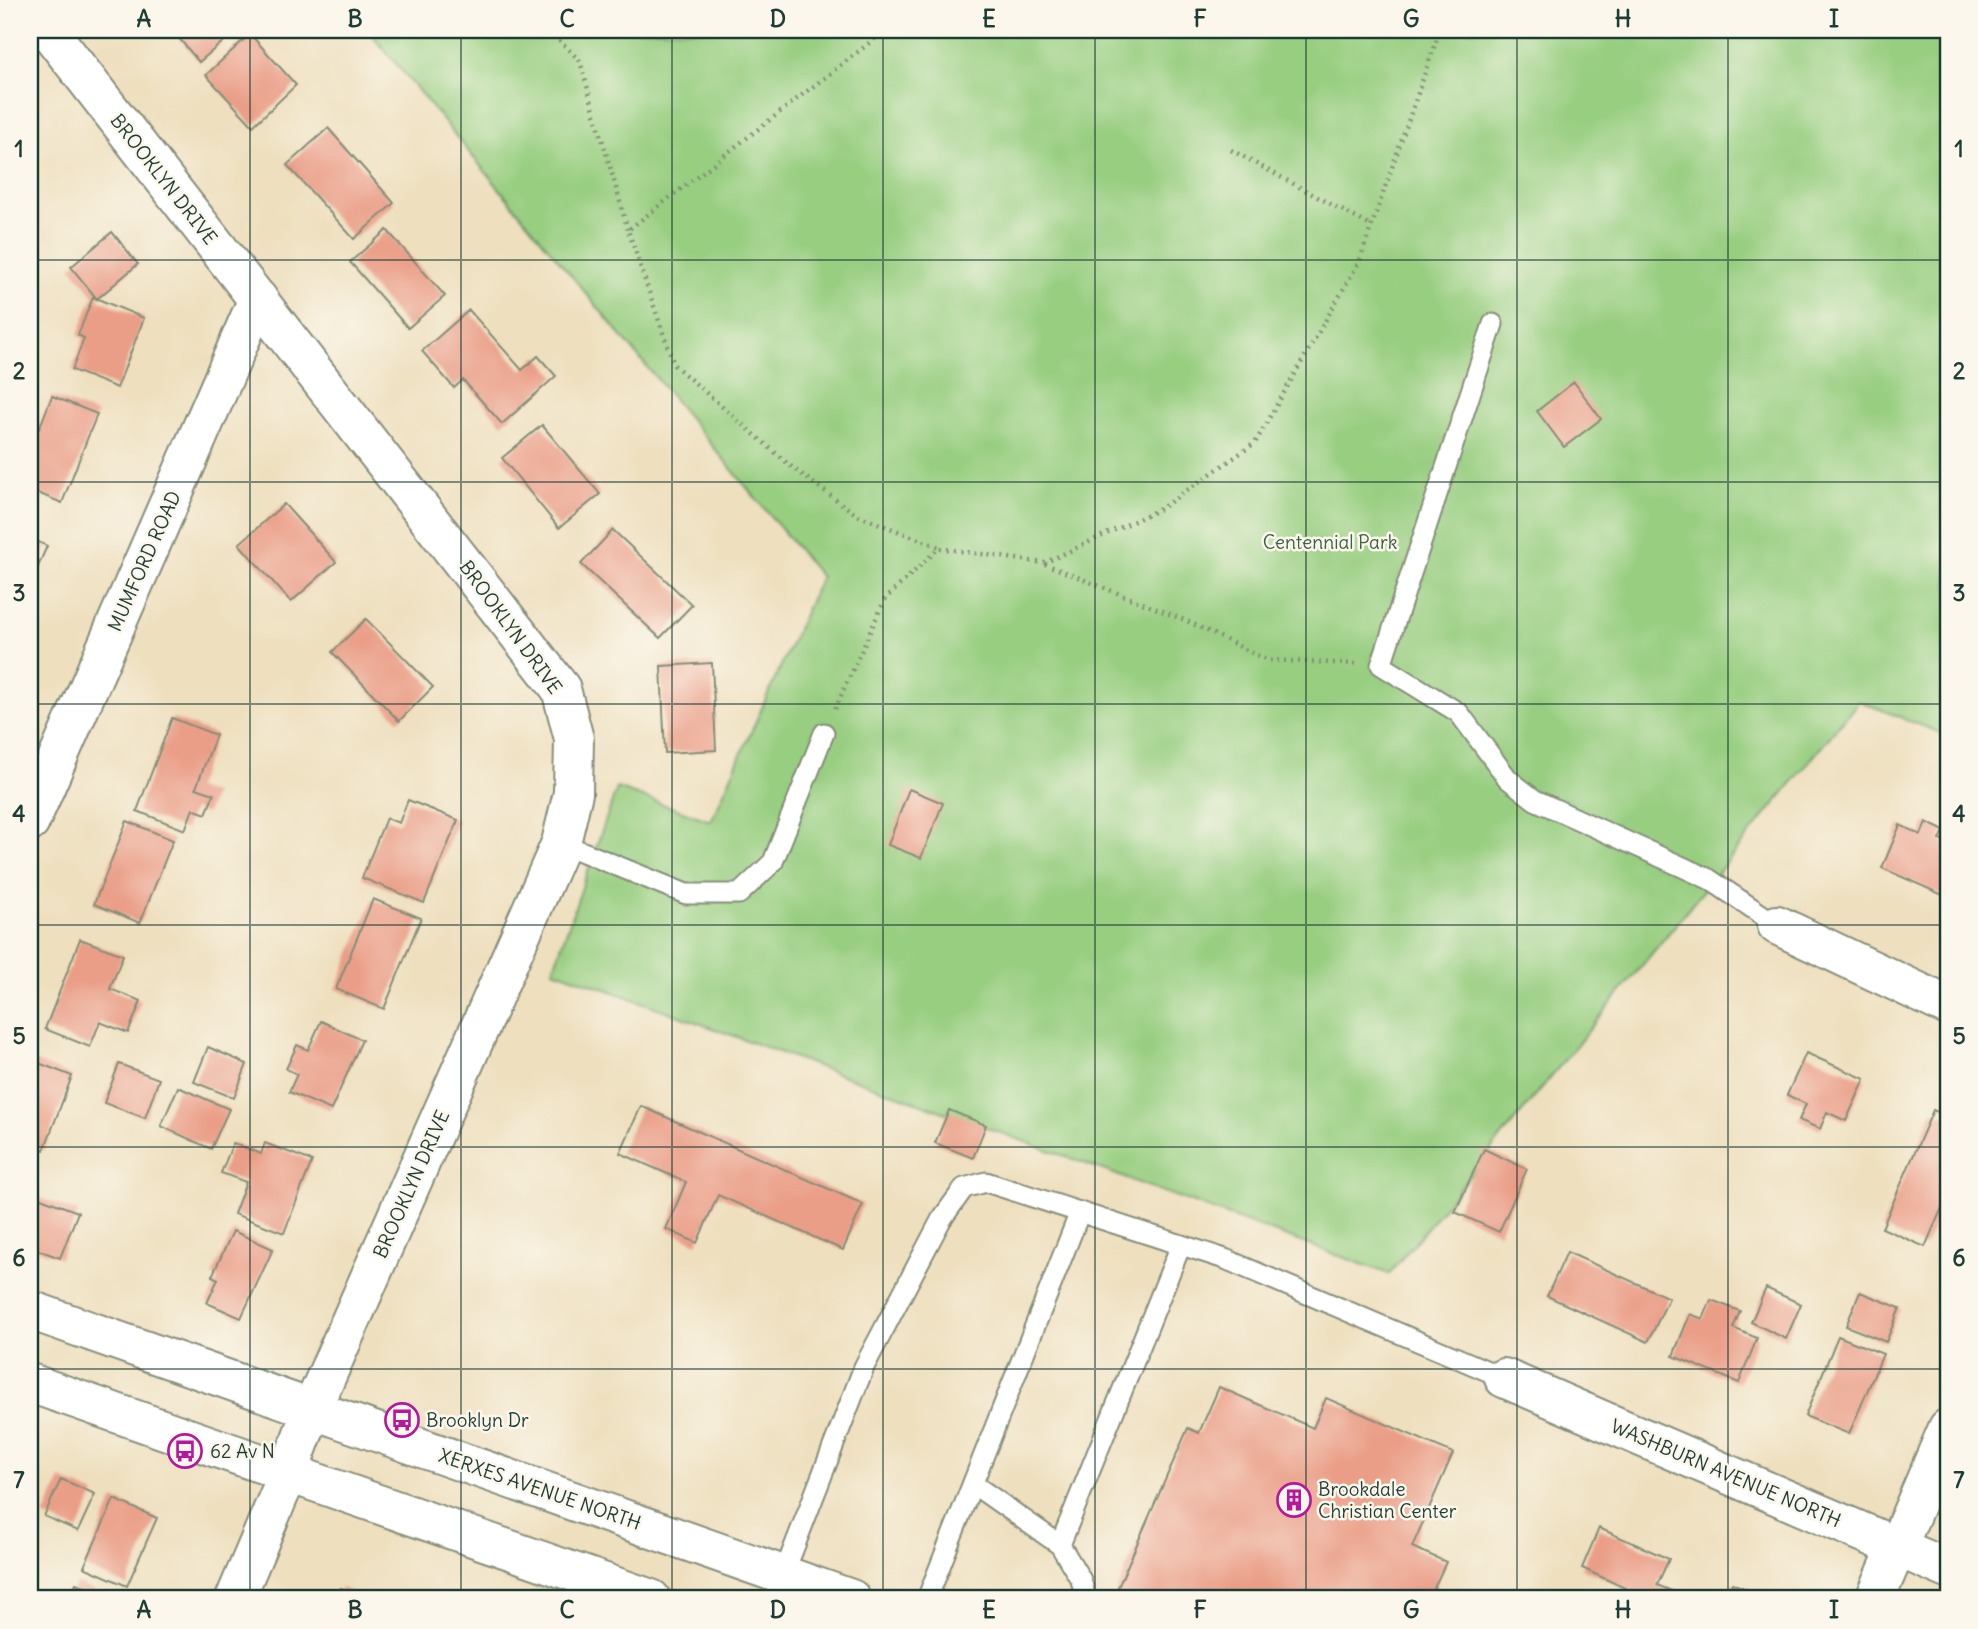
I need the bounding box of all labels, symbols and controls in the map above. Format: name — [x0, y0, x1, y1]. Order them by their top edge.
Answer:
text: A — [137, 4, 152, 33]
text: B — [347, 4, 363, 33]
text: C — [559, 4, 575, 33]
text: D — [770, 4, 786, 33]
text: E — [982, 4, 996, 33]
text: F — [1193, 4, 1207, 33]
text: G — [1403, 4, 1419, 33]
text: H — [1615, 4, 1631, 33]
text: I — [1829, 4, 1839, 33]
street label: BROOKLYN DRIVE — [105, 109, 223, 249]
text: 1 — [14, 134, 24, 163]
text: 1 — [1954, 134, 1964, 163]
text: 2 — [13, 356, 26, 385]
text: 2 — [1953, 356, 1966, 385]
street label: MUMFORD ROAD — [102, 487, 186, 635]
park label: Centennial Park — [1263, 530, 1398, 554]
street label: BROOKLYN DRIVE — [454, 555, 568, 699]
text: 3 — [12, 578, 26, 607]
text: 3 — [1952, 578, 1966, 607]
text: 4 — [12, 799, 26, 828]
text: 4 — [1952, 799, 1966, 828]
text: 5 — [12, 1021, 26, 1050]
text: 5 — [1952, 1021, 1966, 1050]
street label: BROOKLYN DRIVE — [368, 1106, 454, 1262]
text: 6 — [12, 1243, 26, 1272]
text: 6 — [1952, 1243, 1966, 1272]
bus stop icon: Brooklyn Dr — [383, 1401, 421, 1439]
place label: Brooklyn Dr — [426, 1408, 529, 1432]
street label: WASHBURN AVENUE NORTH — [1607, 1414, 1845, 1532]
bus stop icon: 62 Av N — [166, 1432, 204, 1470]
place label: 62 Av N — [210, 1439, 275, 1463]
street label: XERXES AVENUE NORTH — [436, 1443, 644, 1535]
text: 7 — [13, 1465, 25, 1494]
text: 7 — [1953, 1465, 1965, 1494]
place label: Brookdale Christian Center — [1318, 1477, 1457, 1523]
building icon: Brookdale Christian Center — [1275, 1481, 1313, 1519]
text: A — [137, 1595, 152, 1624]
text: B — [347, 1595, 363, 1624]
text: C — [559, 1595, 575, 1624]
text: D — [770, 1595, 786, 1624]
text: E — [982, 1595, 996, 1624]
text: F — [1193, 1595, 1207, 1624]
text: G — [1403, 1595, 1419, 1624]
text: H — [1615, 1595, 1631, 1624]
text: I — [1829, 1595, 1839, 1624]

